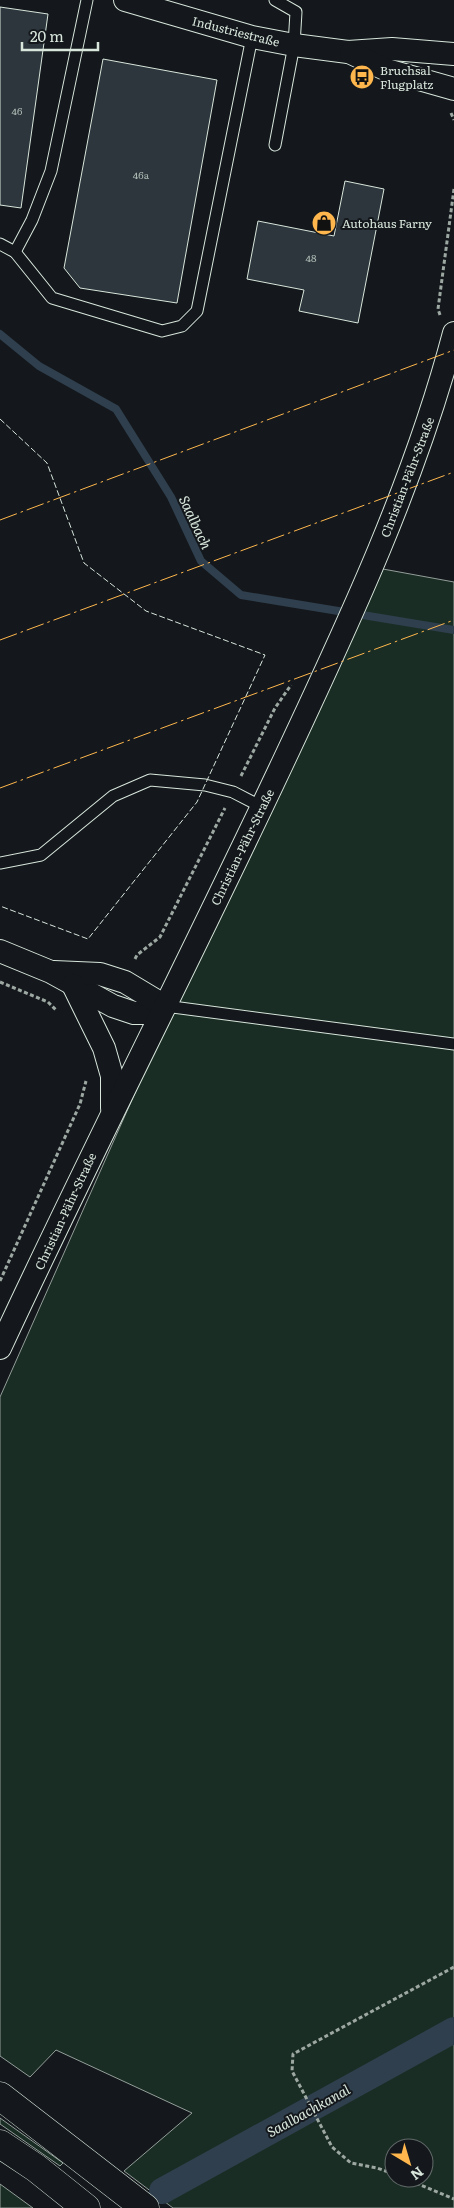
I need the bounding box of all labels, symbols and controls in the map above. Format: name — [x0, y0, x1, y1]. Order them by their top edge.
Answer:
street label: Industriestraße — [190, 11, 282, 51]
scale bar — [22, 20, 99, 52]
text: 20 m — [30, 24, 64, 47]
place label: Bruchsal Flugplatz — [380, 61, 433, 93]
bus stop icon: Bruchsal Flugplatz — [349, 64, 375, 90]
house number: 46 — [12, 103, 23, 118]
house number: 46a — [133, 167, 150, 182]
shop icon: Autohaus Farny — [311, 210, 337, 236]
place label: Autohaus Farny — [342, 214, 432, 232]
house number: 48 — [305, 250, 317, 265]
street label: Christian-Pähr-Straße — [376, 414, 438, 540]
water label: Saalbach — [175, 492, 217, 553]
street label: Christian-Pähr-Straße — [206, 786, 278, 908]
street label: Christian-Pähr-Straße — [30, 1149, 100, 1273]
water label: Saalbachkanal — [263, 2079, 353, 2141]
north arrow — [384, 2138, 434, 2188]
text: N — [407, 2163, 428, 2186]

